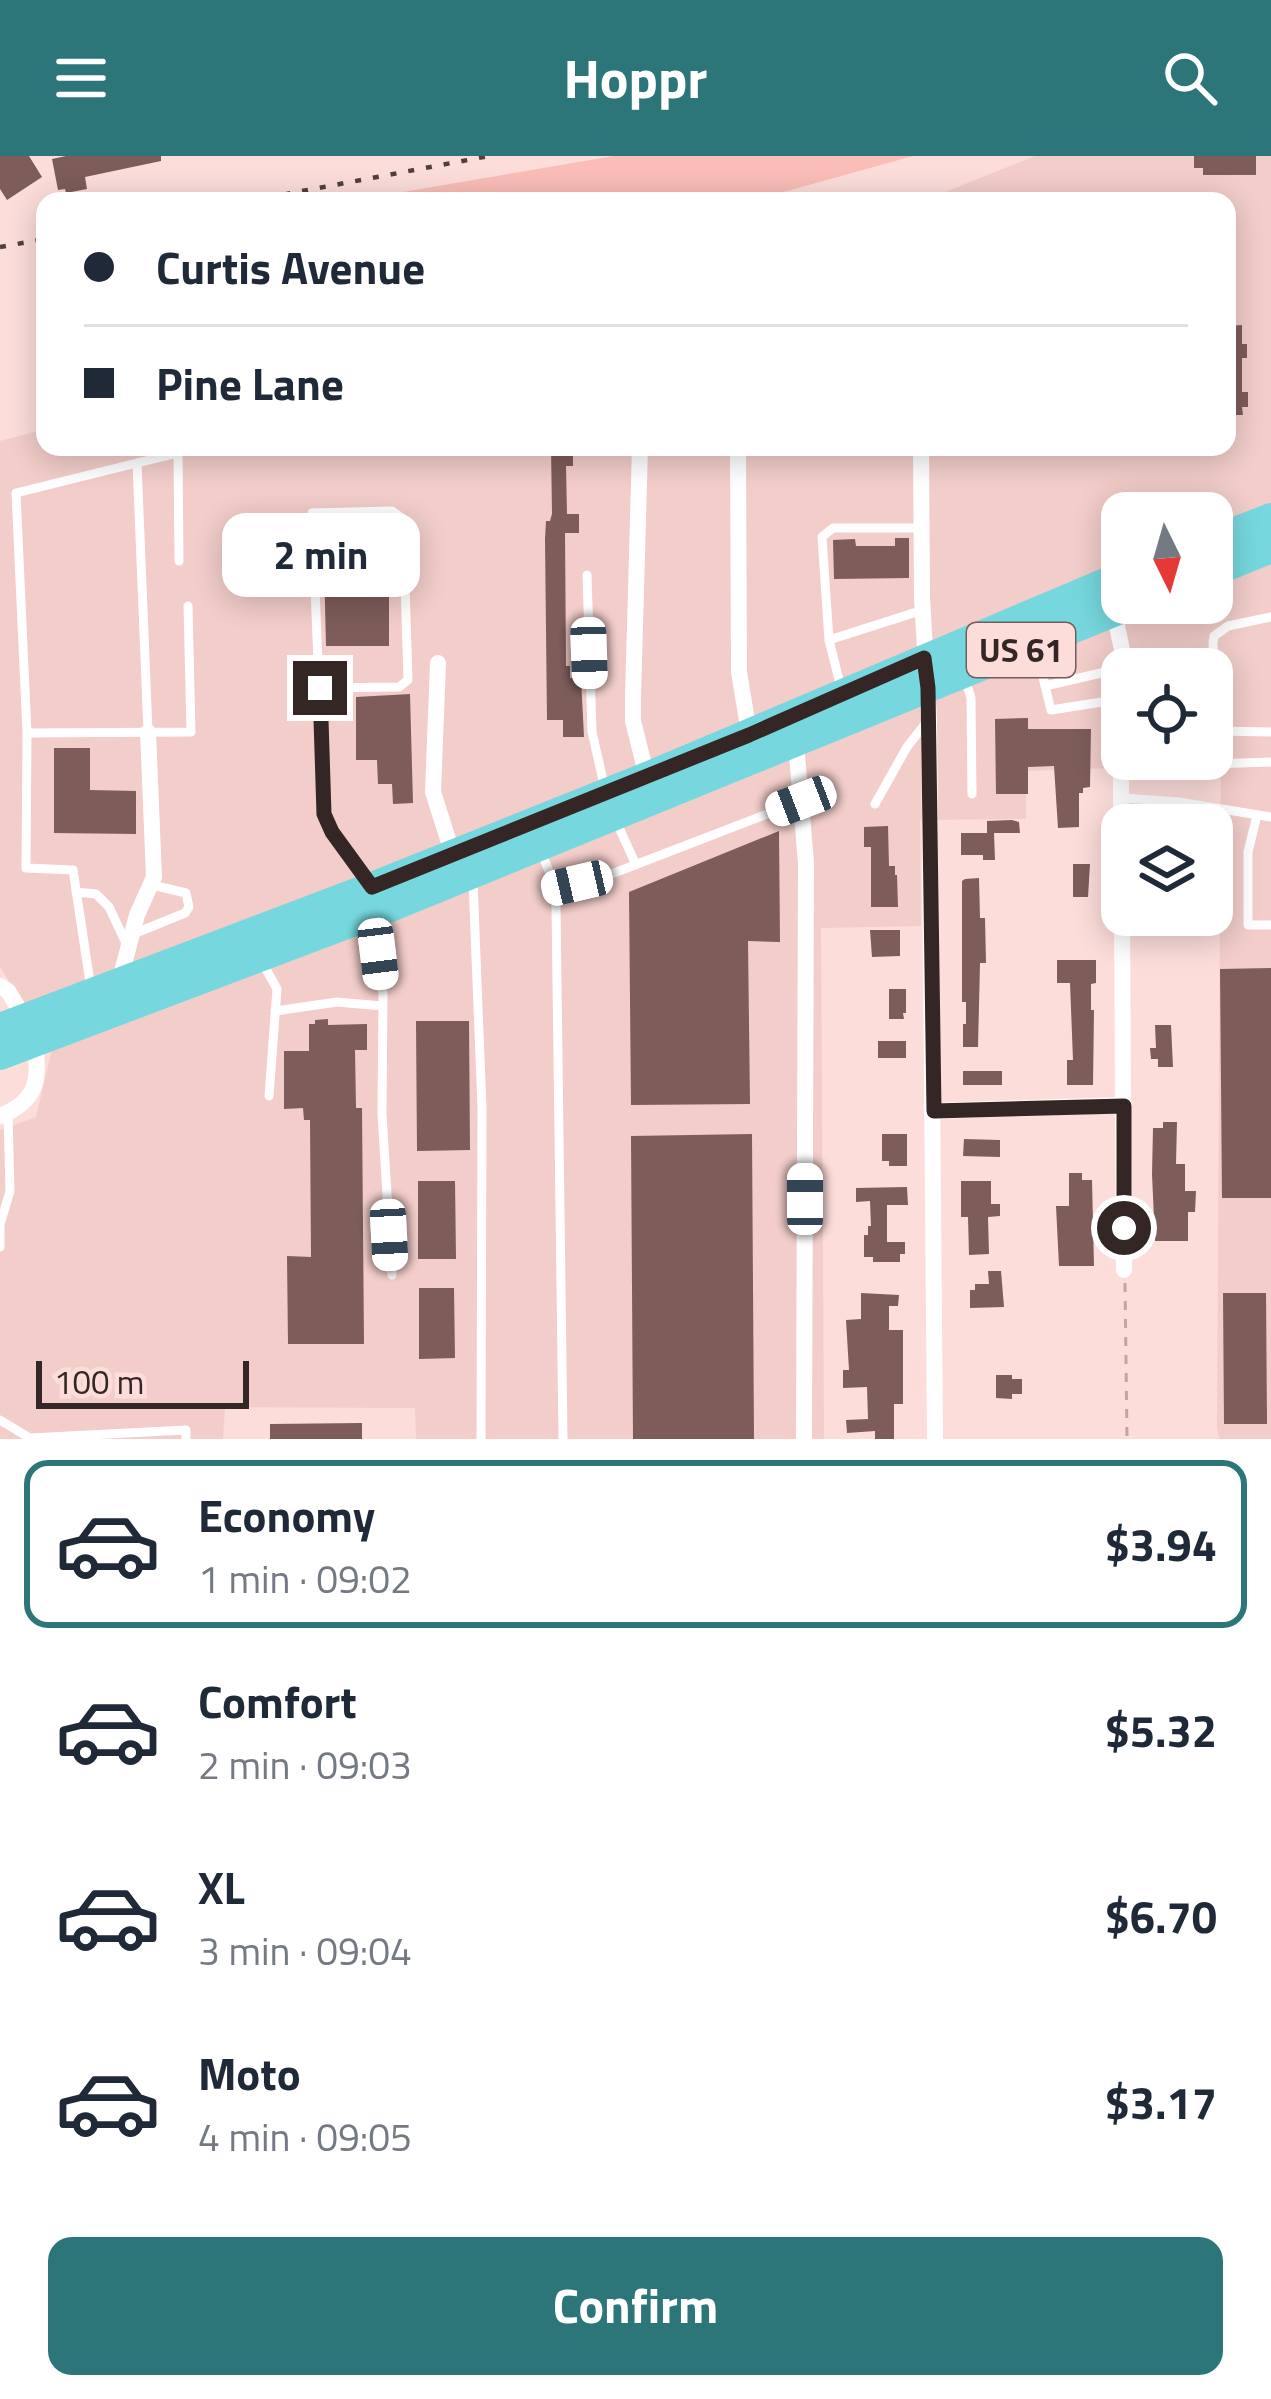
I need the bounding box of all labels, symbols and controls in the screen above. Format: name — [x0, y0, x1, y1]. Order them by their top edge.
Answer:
text: Hoppr — [564, 37, 707, 119]
icon: menu — [48, 45, 114, 111]
icon: search — [1157, 45, 1223, 111]
text: Curtis Avenue — [156, 233, 425, 301]
text: Pine Lane — [156, 349, 344, 417]
north arrow — [1101, 492, 1233, 624]
map controls — [1101, 492, 1233, 936]
callout: 2 min — [221, 514, 419, 598]
text: 2 min — [274, 525, 368, 584]
car — [570, 616, 608, 690]
road number: US 61 — [967, 623, 1075, 677]
button: locate — [1101, 648, 1233, 780]
route end — [293, 661, 347, 715]
car — [761, 771, 841, 831]
button: layers — [1101, 804, 1233, 936]
car — [538, 857, 616, 909]
car — [356, 916, 400, 992]
car — [787, 1163, 823, 1235]
car — [369, 1198, 409, 1272]
route start — [1097, 1201, 1151, 1255]
scale bar — [36, 1355, 249, 1408]
text: 100 m — [54, 1357, 144, 1407]
text: Economy — [198, 1481, 375, 1549]
icon: car — [54, 1490, 162, 1598]
text: $3.94 — [1105, 1510, 1217, 1578]
text: 1 min · 09:02 — [198, 1549, 412, 1608]
text: Comfort — [198, 1667, 357, 1735]
icon: car — [54, 1676, 162, 1784]
text: $5.32 — [1105, 1696, 1217, 1764]
text: 2 min · 09:03 — [198, 1735, 412, 1794]
text: XL — [198, 1853, 245, 1921]
icon: car — [54, 1862, 162, 1970]
text: $6.70 — [1105, 1882, 1217, 1950]
text: 3 min · 09:04 — [198, 1921, 412, 1980]
text: Moto — [198, 2039, 301, 2107]
icon: car — [54, 2048, 162, 2156]
text: $3.17 — [1105, 2068, 1217, 2136]
text: 4 min · 09:05 — [198, 2107, 412, 2166]
button: Confirm — [48, 2237, 1223, 2375]

